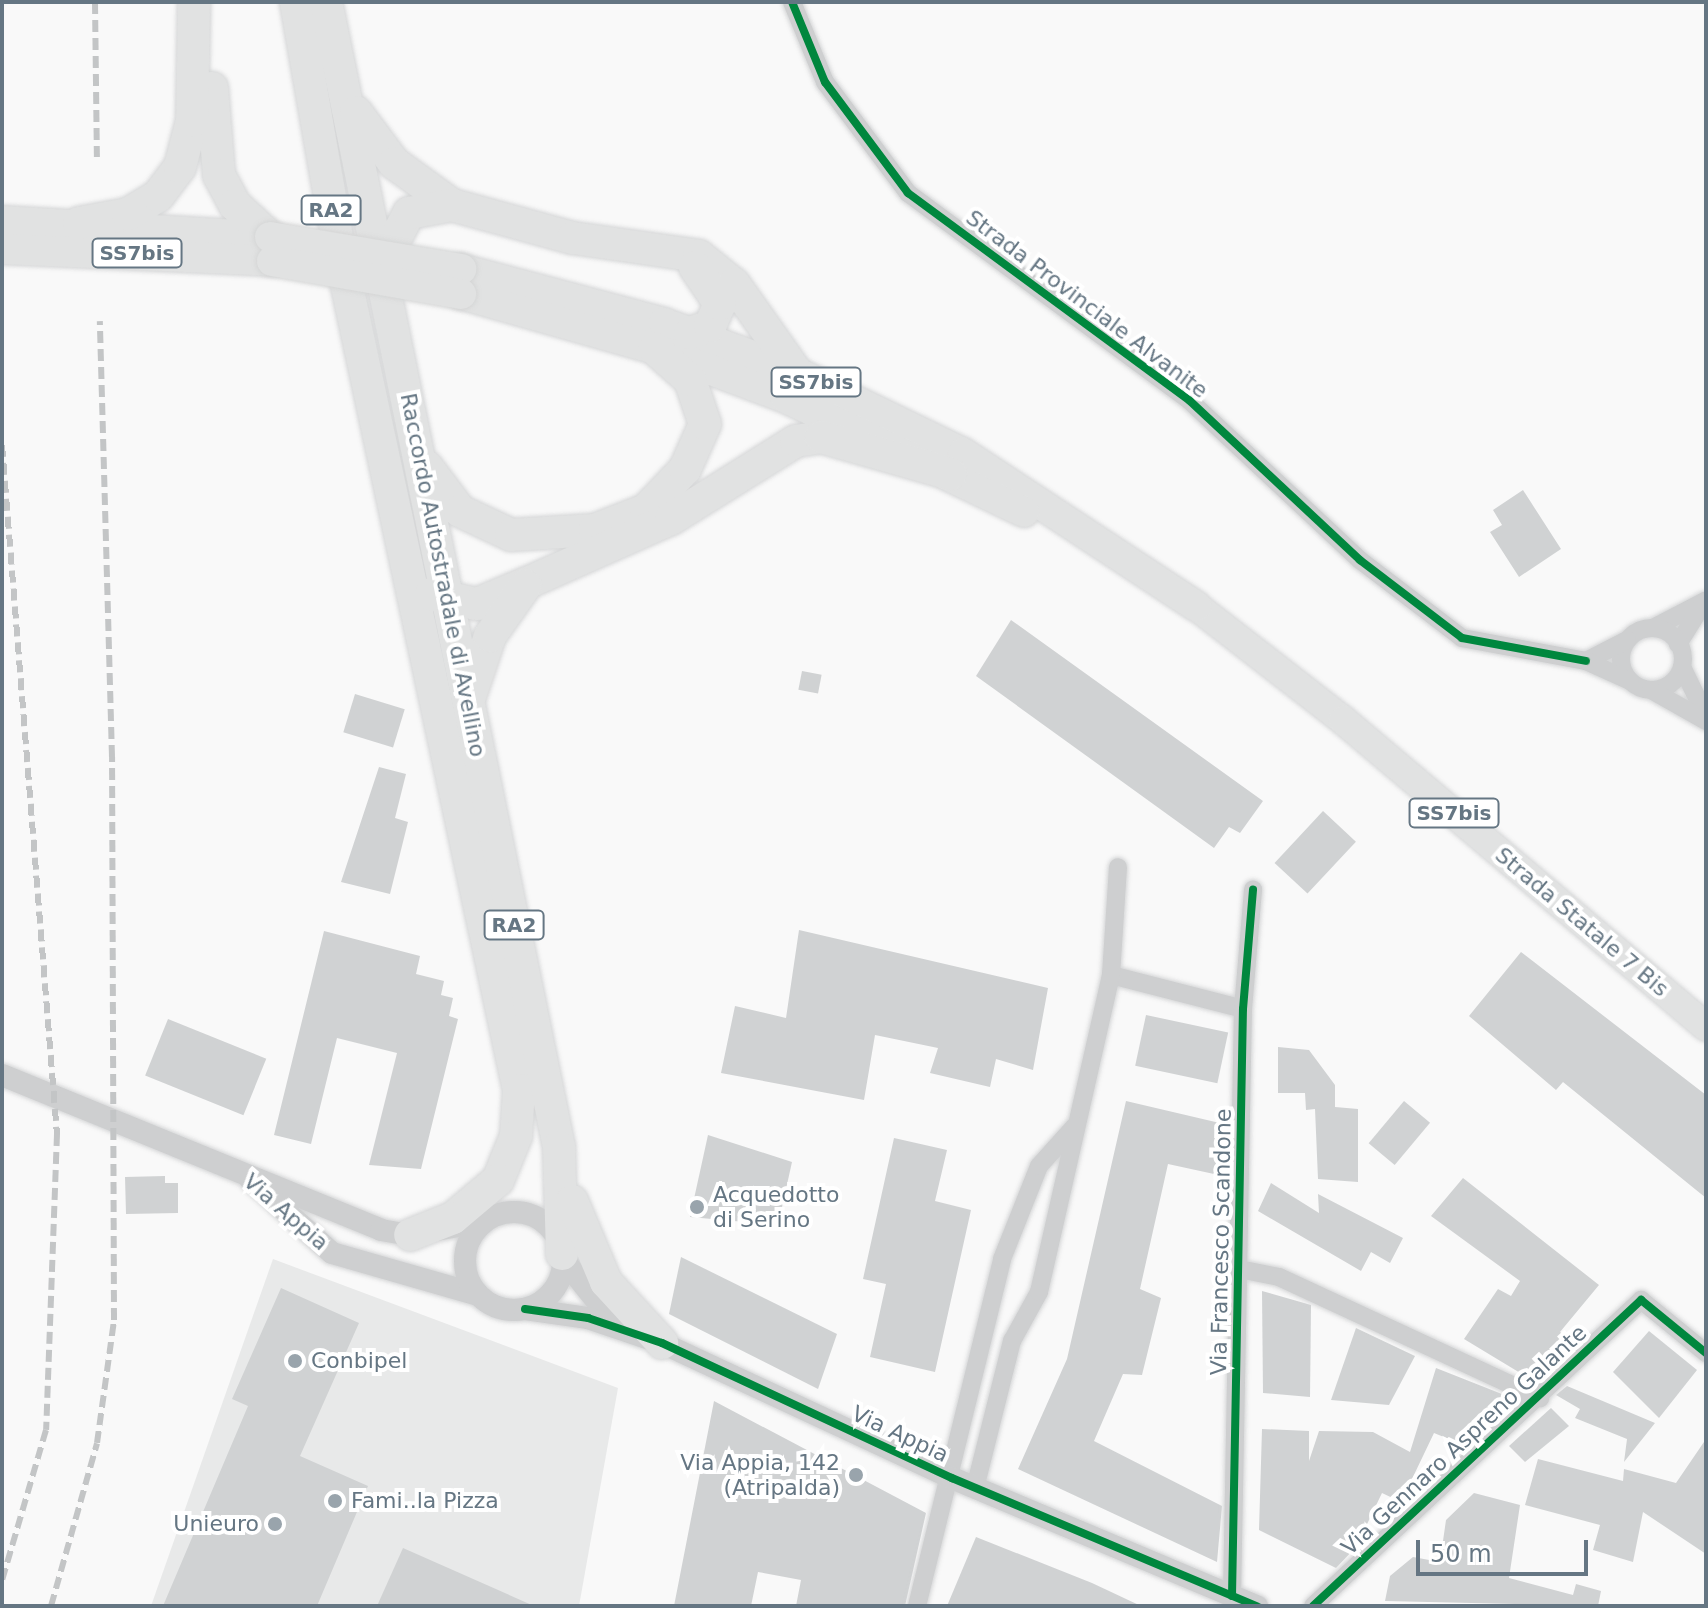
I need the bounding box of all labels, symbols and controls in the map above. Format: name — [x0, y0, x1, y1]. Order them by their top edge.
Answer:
road number: RA2 — [299, 194, 363, 226]
street label: Strada Provinciale Alvanite — [961, 204, 1213, 404]
road number: SS7bis — [91, 237, 183, 269]
road number: SS7bis — [770, 366, 862, 398]
street label: Raccordo Autostradale di Avellino — [395, 391, 491, 759]
road number: SS7bis — [1408, 797, 1500, 829]
street label: Strada Statale 7 Bis — [1490, 842, 1674, 1002]
road number: RA2 — [482, 909, 546, 941]
street label: Via Francesco Scandone — [1205, 1108, 1237, 1376]
street label: Via Appia — [238, 1168, 334, 1256]
place label: Acquedotto di Serino — [713, 1181, 839, 1232]
marker: Acquedotto di Serino — [688, 1198, 706, 1216]
street label: Via Gennaro Aspreno Galante — [1336, 1319, 1592, 1561]
place label: Conbipel — [311, 1348, 407, 1374]
marker: Conbipel — [286, 1352, 304, 1370]
street label: Via Appia — [847, 1400, 953, 1468]
place label: Via Appia, 142 (Atripalda) — [680, 1449, 840, 1500]
marker: Via Appia, 142 (Atripalda) — [847, 1466, 865, 1484]
place label: Fami..la Pizza — [351, 1488, 499, 1514]
marker: Fami..la Pizza — [326, 1492, 344, 1510]
place label: Unieuro — [173, 1511, 259, 1537]
marker: Unieuro — [266, 1515, 284, 1533]
scale bar — [1420, 1524, 1592, 1574]
text: 50 m — [1430, 1540, 1492, 1568]

